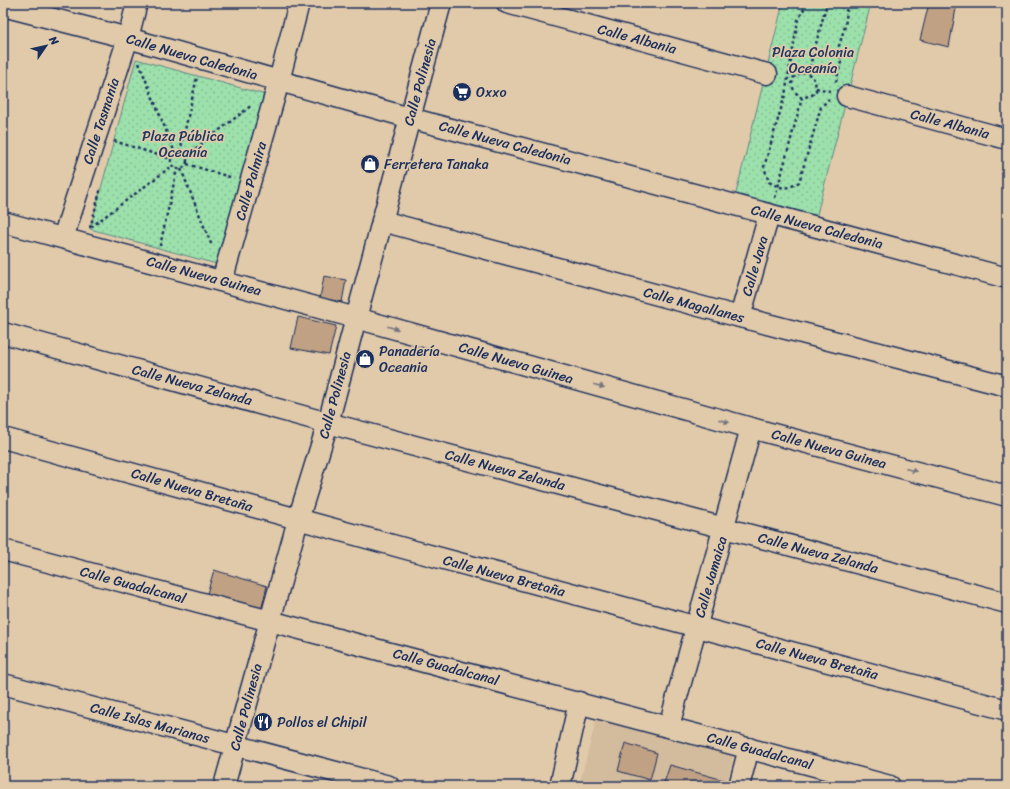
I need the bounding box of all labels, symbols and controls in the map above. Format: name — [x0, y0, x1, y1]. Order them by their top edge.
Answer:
street label: Calle Albania — [595, 16, 680, 62]
north arrow — [26, 26, 66, 66]
street label: Calle Nueva Caledonia — [123, 26, 261, 88]
text: N — [43, 31, 64, 49]
street label: Calle Polinesia — [396, 35, 444, 129]
park label: Plaza Colonia Oceanía — [772, 40, 854, 81]
street label: Calle Tasmania — [75, 74, 127, 168]
place label: Oxxo — [476, 80, 507, 105]
supermarket icon: Oxxo — [451, 81, 473, 103]
street label: Calle Albania — [908, 101, 993, 147]
street label: Calle Nueva Caledonia — [436, 113, 574, 173]
park label: Plaza Pública Oceanía — [142, 124, 224, 165]
street label: Calle Palmira — [228, 138, 274, 223]
place label: Ferretera Tanaka — [384, 152, 489, 177]
shop icon: Ferretera Tanaka — [359, 153, 381, 175]
street label: Calle Nueva Caledonia — [748, 197, 886, 257]
street label: Calle Java — [734, 233, 776, 299]
street label: Calle Nueva Guinea — [144, 249, 264, 303]
street label: Calle Magallanes — [641, 280, 748, 331]
one-way arrow — [387, 325, 399, 331]
street label: Calle Nueva Guinea — [456, 335, 576, 391]
place label: Panadería Oceania — [379, 339, 440, 380]
street label: Calle Polinesia — [311, 348, 359, 442]
shop icon: Panadería Oceania — [354, 348, 376, 370]
street label: Calle Nueva Zelanda — [129, 357, 256, 413]
one-way arrow — [594, 383, 606, 389]
one-way arrow — [719, 418, 731, 424]
street label: Calle Nueva Guinea — [769, 422, 889, 476]
street label: Calle Nueva Zelanda — [442, 442, 569, 498]
street label: Calle Nueva Bretaña — [128, 461, 257, 520]
one-way arrow — [905, 468, 917, 474]
street label: Calle Nueva Zelanda — [755, 525, 882, 581]
street label: Calle Jamaica — [687, 533, 735, 621]
street label: Calle Nueva Bretaña — [440, 548, 569, 605]
street label: Calle Guadalcanal — [77, 559, 190, 611]
street label: Calle Nueva Bretaña — [753, 631, 882, 688]
street label: Calle Guadalcanal — [390, 641, 503, 693]
street label: Calle Polinesia — [222, 660, 270, 754]
street label: Calle Islas Marianas — [87, 695, 213, 751]
place label: Pollos el Chipil — [277, 710, 368, 735]
restaurant icon: Pollos el Chipil — [252, 711, 274, 733]
street label: Calle Guadalcanal — [704, 725, 817, 777]

